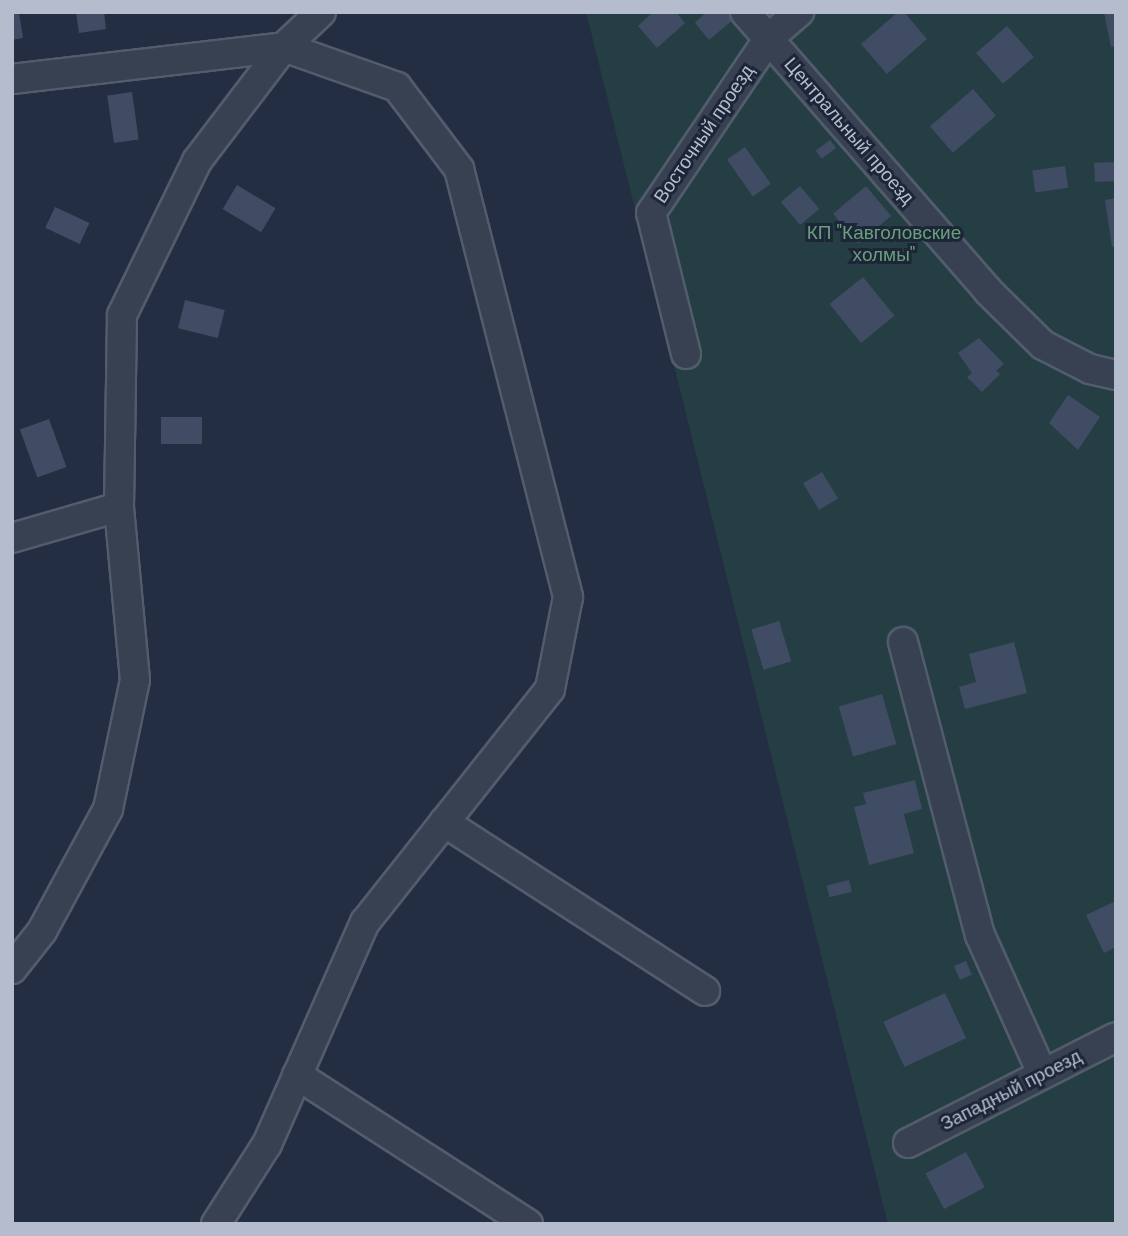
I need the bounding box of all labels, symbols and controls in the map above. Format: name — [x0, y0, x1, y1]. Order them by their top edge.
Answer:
street label: Центральный проезд — [779, 53, 919, 209]
street label: Восточный проезд — [649, 60, 759, 208]
park label: КП "Кавголовские холмы" — [807, 222, 961, 266]
street label: Западный проезд — [937, 1045, 1085, 1135]

